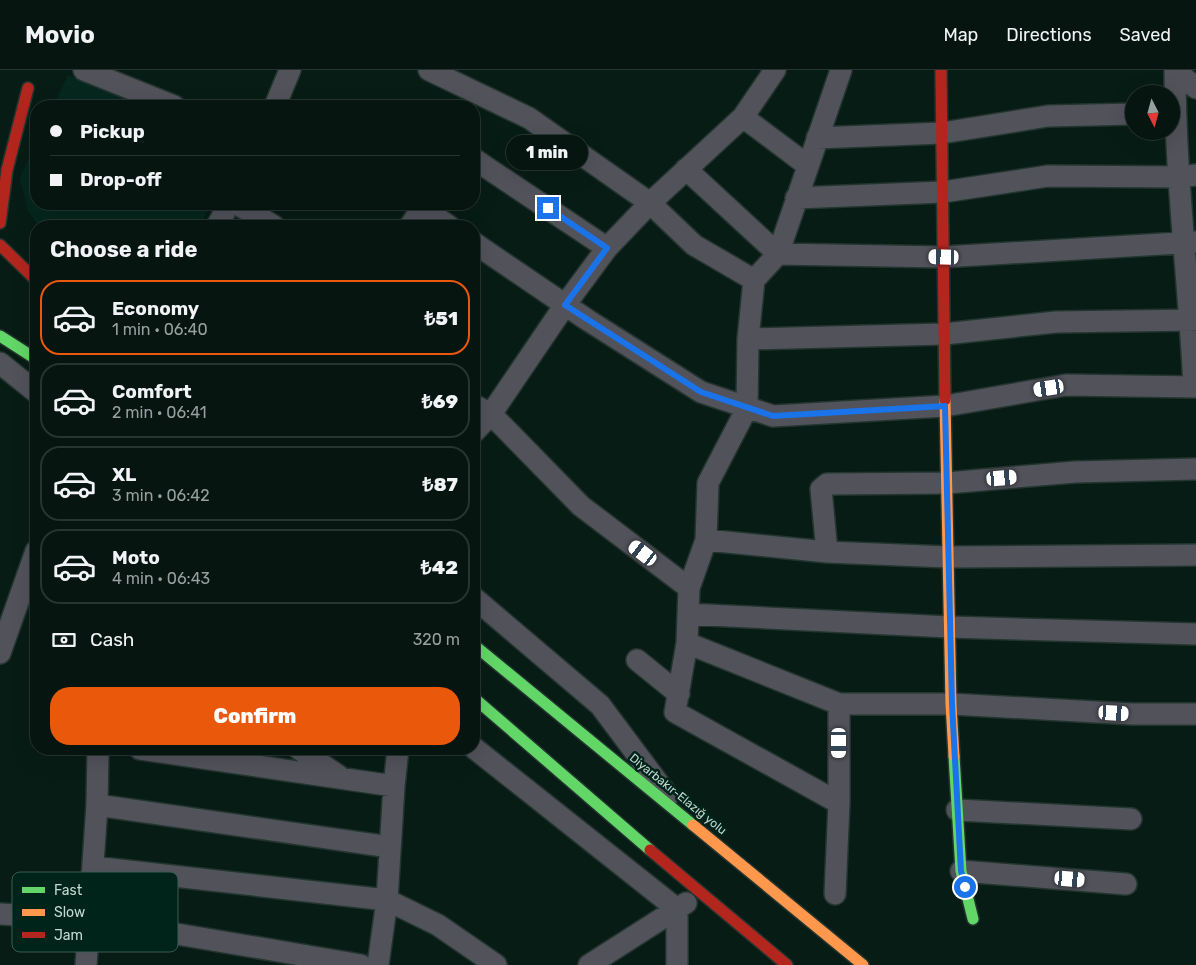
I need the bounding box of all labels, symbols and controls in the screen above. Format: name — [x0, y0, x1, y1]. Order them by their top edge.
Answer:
text: Movio — [25, 21, 95, 49]
text: Map — [943, 24, 978, 46]
text: Directions — [1006, 24, 1092, 46]
text: Saved — [1120, 24, 1171, 46]
north arrow — [1125, 85, 1180, 140]
map controls — [1125, 85, 1180, 140]
text: Pickup — [80, 120, 145, 143]
callout: 1 min — [507, 136, 589, 170]
text: 1 min — [526, 143, 568, 162]
text: Drop-off — [80, 168, 162, 191]
route end — [537, 197, 559, 219]
text: Choose a ride — [50, 236, 197, 263]
car — [928, 249, 959, 265]
icon: car — [52, 295, 97, 340]
text: Economy — [112, 297, 199, 320]
text: ₺51 — [424, 307, 458, 330]
text: 1 min · 06:40 — [112, 320, 208, 339]
icon: car — [52, 378, 97, 423]
car — [1033, 378, 1064, 398]
text: Comfort — [112, 380, 192, 403]
text: ₺69 — [422, 390, 458, 413]
text: 2 min · 06:41 — [112, 403, 207, 422]
icon: car — [52, 461, 97, 506]
text: XL — [112, 463, 136, 486]
car — [986, 469, 1017, 487]
text: ₺87 — [423, 473, 458, 496]
text: 3 min · 06:42 — [112, 486, 210, 505]
car — [626, 538, 659, 568]
icon: car — [52, 544, 97, 589]
text: Moto — [112, 546, 160, 569]
text: ₺42 — [421, 556, 458, 579]
text: 4 min · 06:43 — [112, 569, 210, 588]
icon: cash — [50, 626, 78, 654]
text: Cash — [90, 628, 134, 651]
text: 320 m — [413, 630, 460, 649]
button: Confirm — [50, 687, 460, 745]
car — [1098, 705, 1129, 721]
car — [831, 728, 846, 758]
street label: Diyarbakır-Elazığ yolu — [627, 751, 729, 837]
car — [1054, 870, 1085, 888]
legend — [12, 872, 178, 952]
route start — [954, 876, 976, 898]
text: Fast — [54, 882, 83, 899]
text: Slow — [54, 904, 85, 921]
text: Jam — [54, 927, 83, 944]

